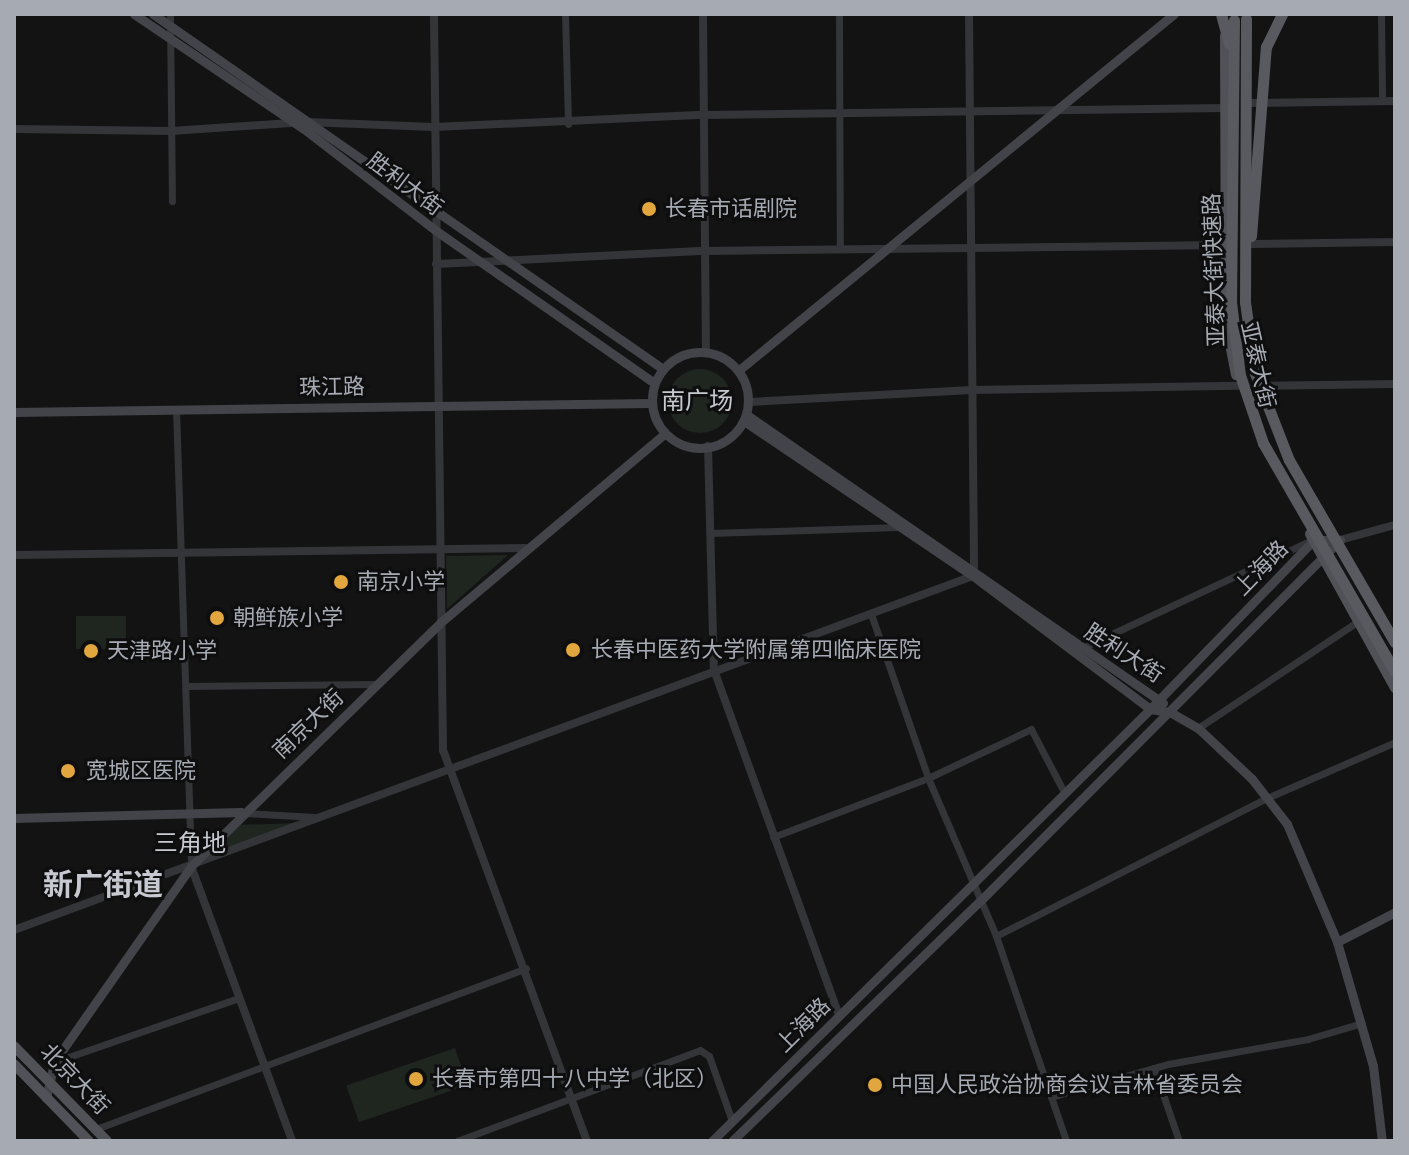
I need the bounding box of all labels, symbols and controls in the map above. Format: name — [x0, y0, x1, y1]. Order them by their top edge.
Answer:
street label: 胜利大街 — [362, 147, 448, 221]
street label: 亚泰大街快速路 — [1198, 193, 1230, 347]
place label: 长春市话剧院 — [665, 196, 797, 222]
marker: 长春市话剧院 — [640, 200, 658, 218]
street label: 亚泰大街 — [1235, 319, 1281, 411]
street label: 珠江路 — [299, 373, 365, 401]
district label: 南广场 — [661, 387, 733, 415]
street label: 上海路 — [1229, 535, 1293, 601]
place label: 南京小学 — [357, 569, 445, 595]
marker: 南京小学 — [332, 573, 350, 591]
place label: 朝鲜族小学 — [233, 605, 343, 631]
marker: 朝鲜族小学 — [208, 609, 226, 627]
street label: 胜利大街 — [1080, 618, 1168, 688]
place label: 长春中医药大学附属第四临床医院 — [591, 637, 921, 663]
place label: 天津路小学 — [107, 638, 217, 664]
marker: 长春中医药大学附属第四临床医院 — [562, 639, 584, 661]
marker: 天津路小学 — [82, 642, 100, 660]
street label: 南京大街 — [267, 684, 349, 764]
place label: 宽城区医院 — [86, 758, 196, 784]
marker: 宽城区医院 — [57, 760, 79, 782]
district label: 三角地 — [154, 829, 226, 857]
district label: 新广街道 — [43, 866, 163, 902]
street label: 上海路 — [770, 992, 836, 1058]
street label: 北京大街 — [35, 1038, 115, 1120]
place label: 长春市第四十八中学（北区） — [432, 1066, 718, 1092]
marker: 长春市第四十八中学（北区） — [407, 1070, 425, 1088]
place label: 中国人民政治协商会议吉林省委员会 — [891, 1072, 1243, 1098]
marker: 中国人民政治协商会议吉林省委员会 — [866, 1076, 884, 1094]

